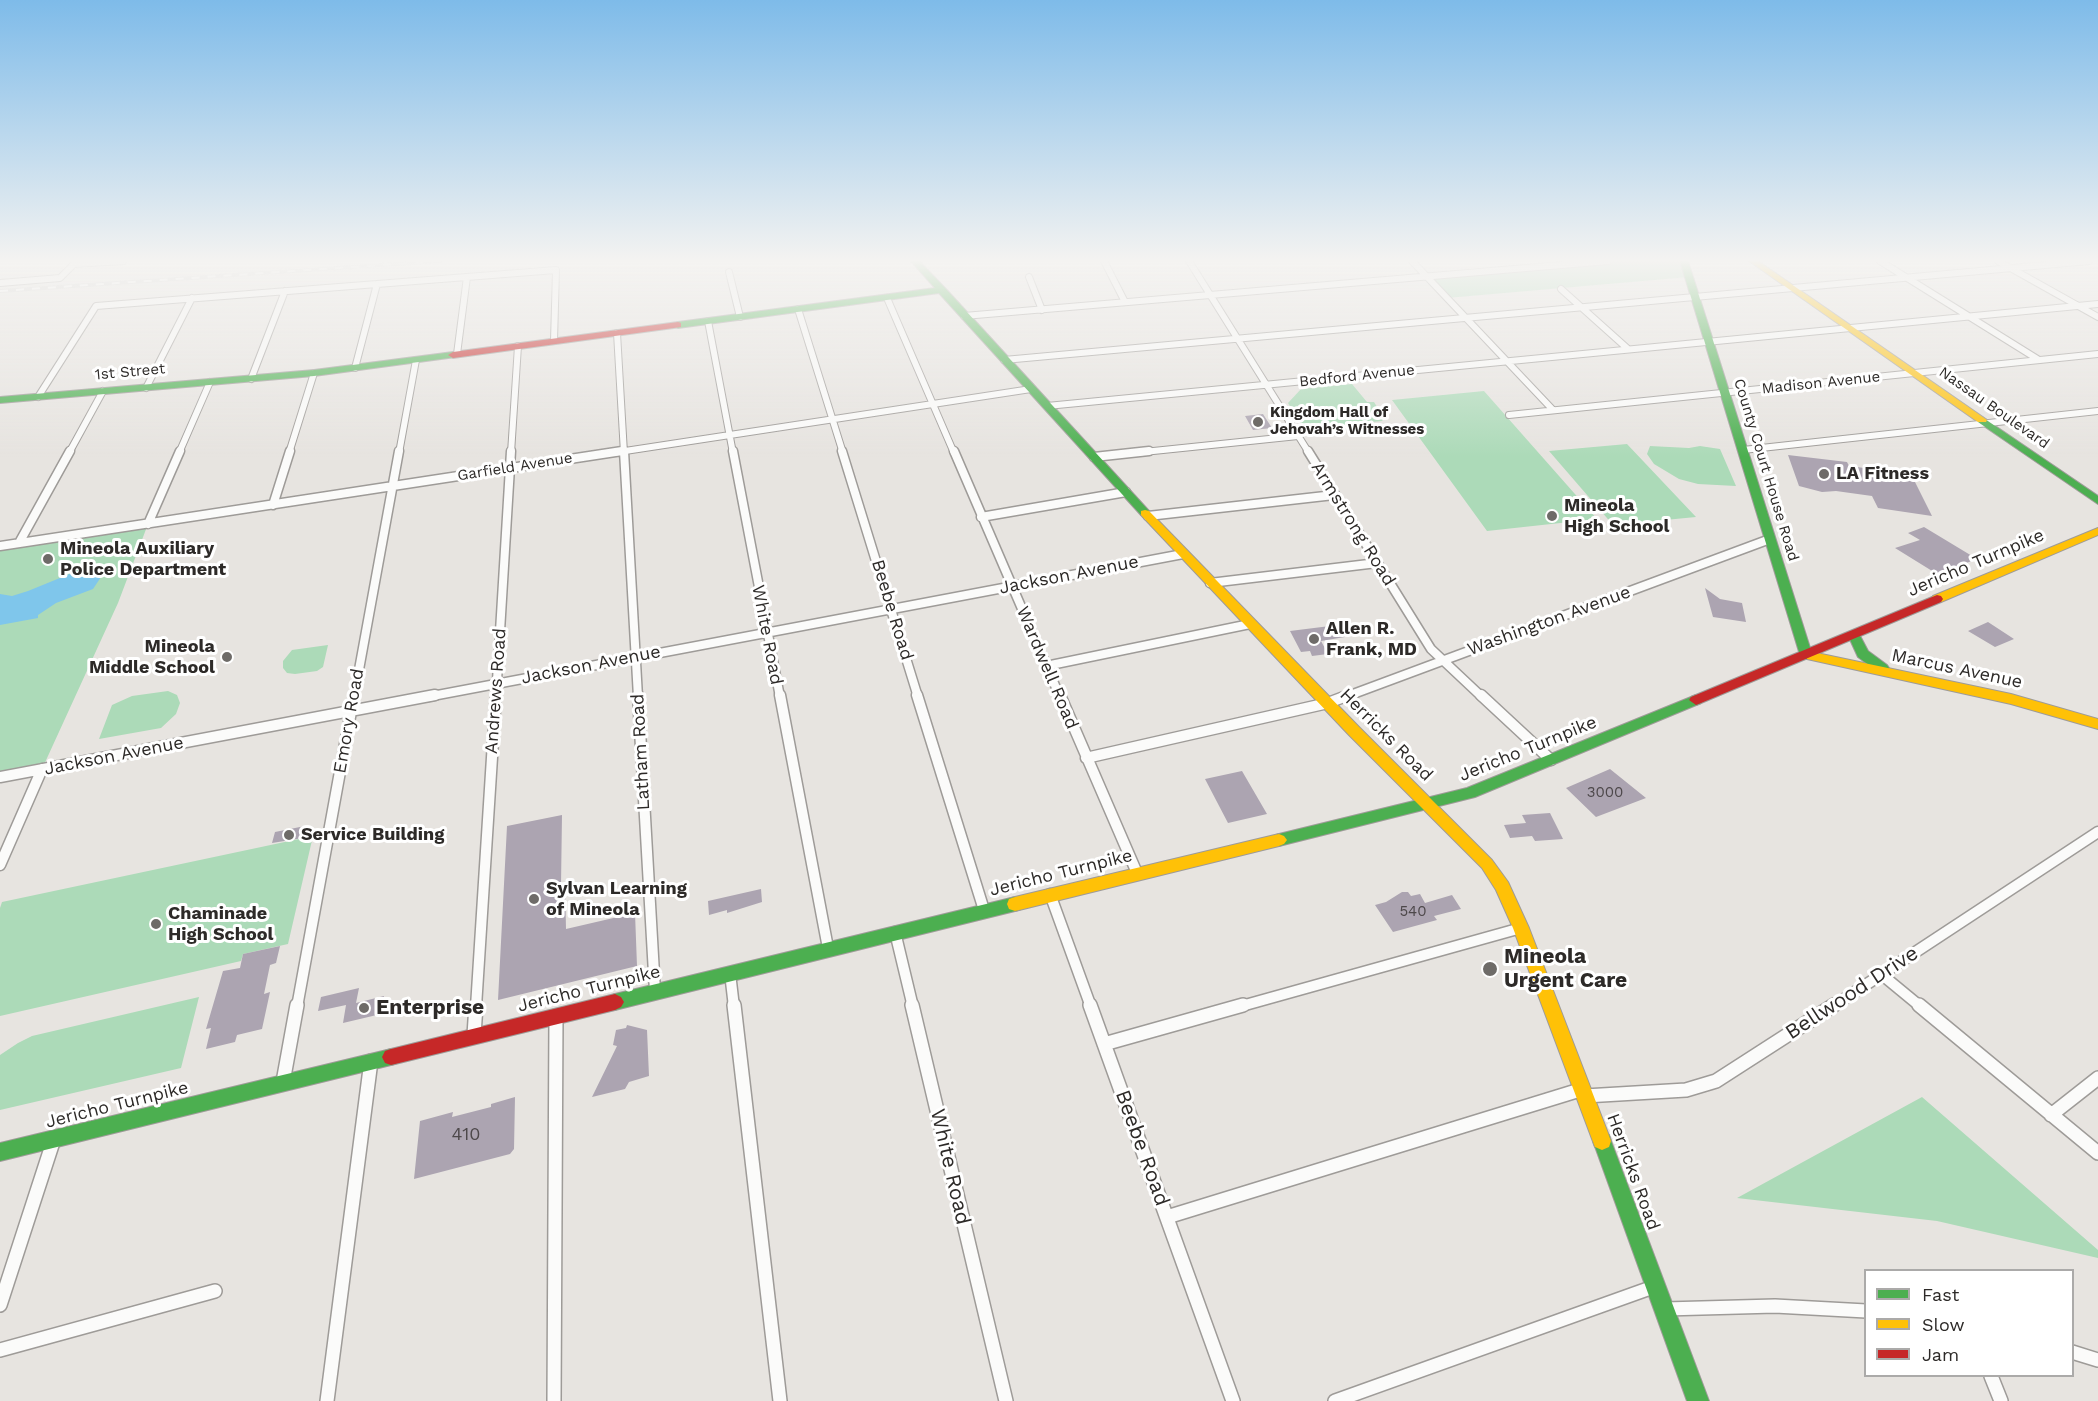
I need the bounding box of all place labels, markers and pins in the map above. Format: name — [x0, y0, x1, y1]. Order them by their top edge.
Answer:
place label: Kingdom Hall of Jehovah’s Witnesses — [1270, 404, 1424, 439]
marker: Kingdom Hall of Jehovah’s Witnesses — [1251, 415, 1265, 429]
place label: LA Fitness — [1836, 463, 1929, 485]
marker: LA Fitness — [1817, 467, 1831, 481]
place label: Mineola High School — [1564, 495, 1669, 538]
marker: Mineola High School — [1545, 509, 1559, 523]
place label: Mineola Auxiliary Police Department — [60, 538, 226, 580]
marker: Mineola Auxiliary Police Department — [41, 552, 55, 566]
place label: Allen R. Frank, MD — [1326, 618, 1417, 660]
marker: Allen R. Frank, MD — [1307, 632, 1321, 646]
place label: Mineola Middle School — [89, 636, 215, 678]
marker: Mineola Middle School — [220, 650, 234, 664]
place label: Service Building — [301, 824, 444, 846]
marker: Service Building — [282, 828, 296, 842]
place label: Sylvan Learning of Mineola — [546, 878, 687, 920]
marker: Sylvan Learning of Mineola — [527, 892, 541, 906]
place label: Chaminade High School — [168, 903, 273, 946]
marker: Chaminade High School — [149, 917, 163, 931]
place label: Mineola Urgent Care — [1504, 944, 1627, 994]
marker: Mineola Urgent Care — [1481, 960, 1499, 978]
place label: Enterprise — [376, 995, 484, 1021]
marker: Enterprise — [357, 1001, 371, 1015]

